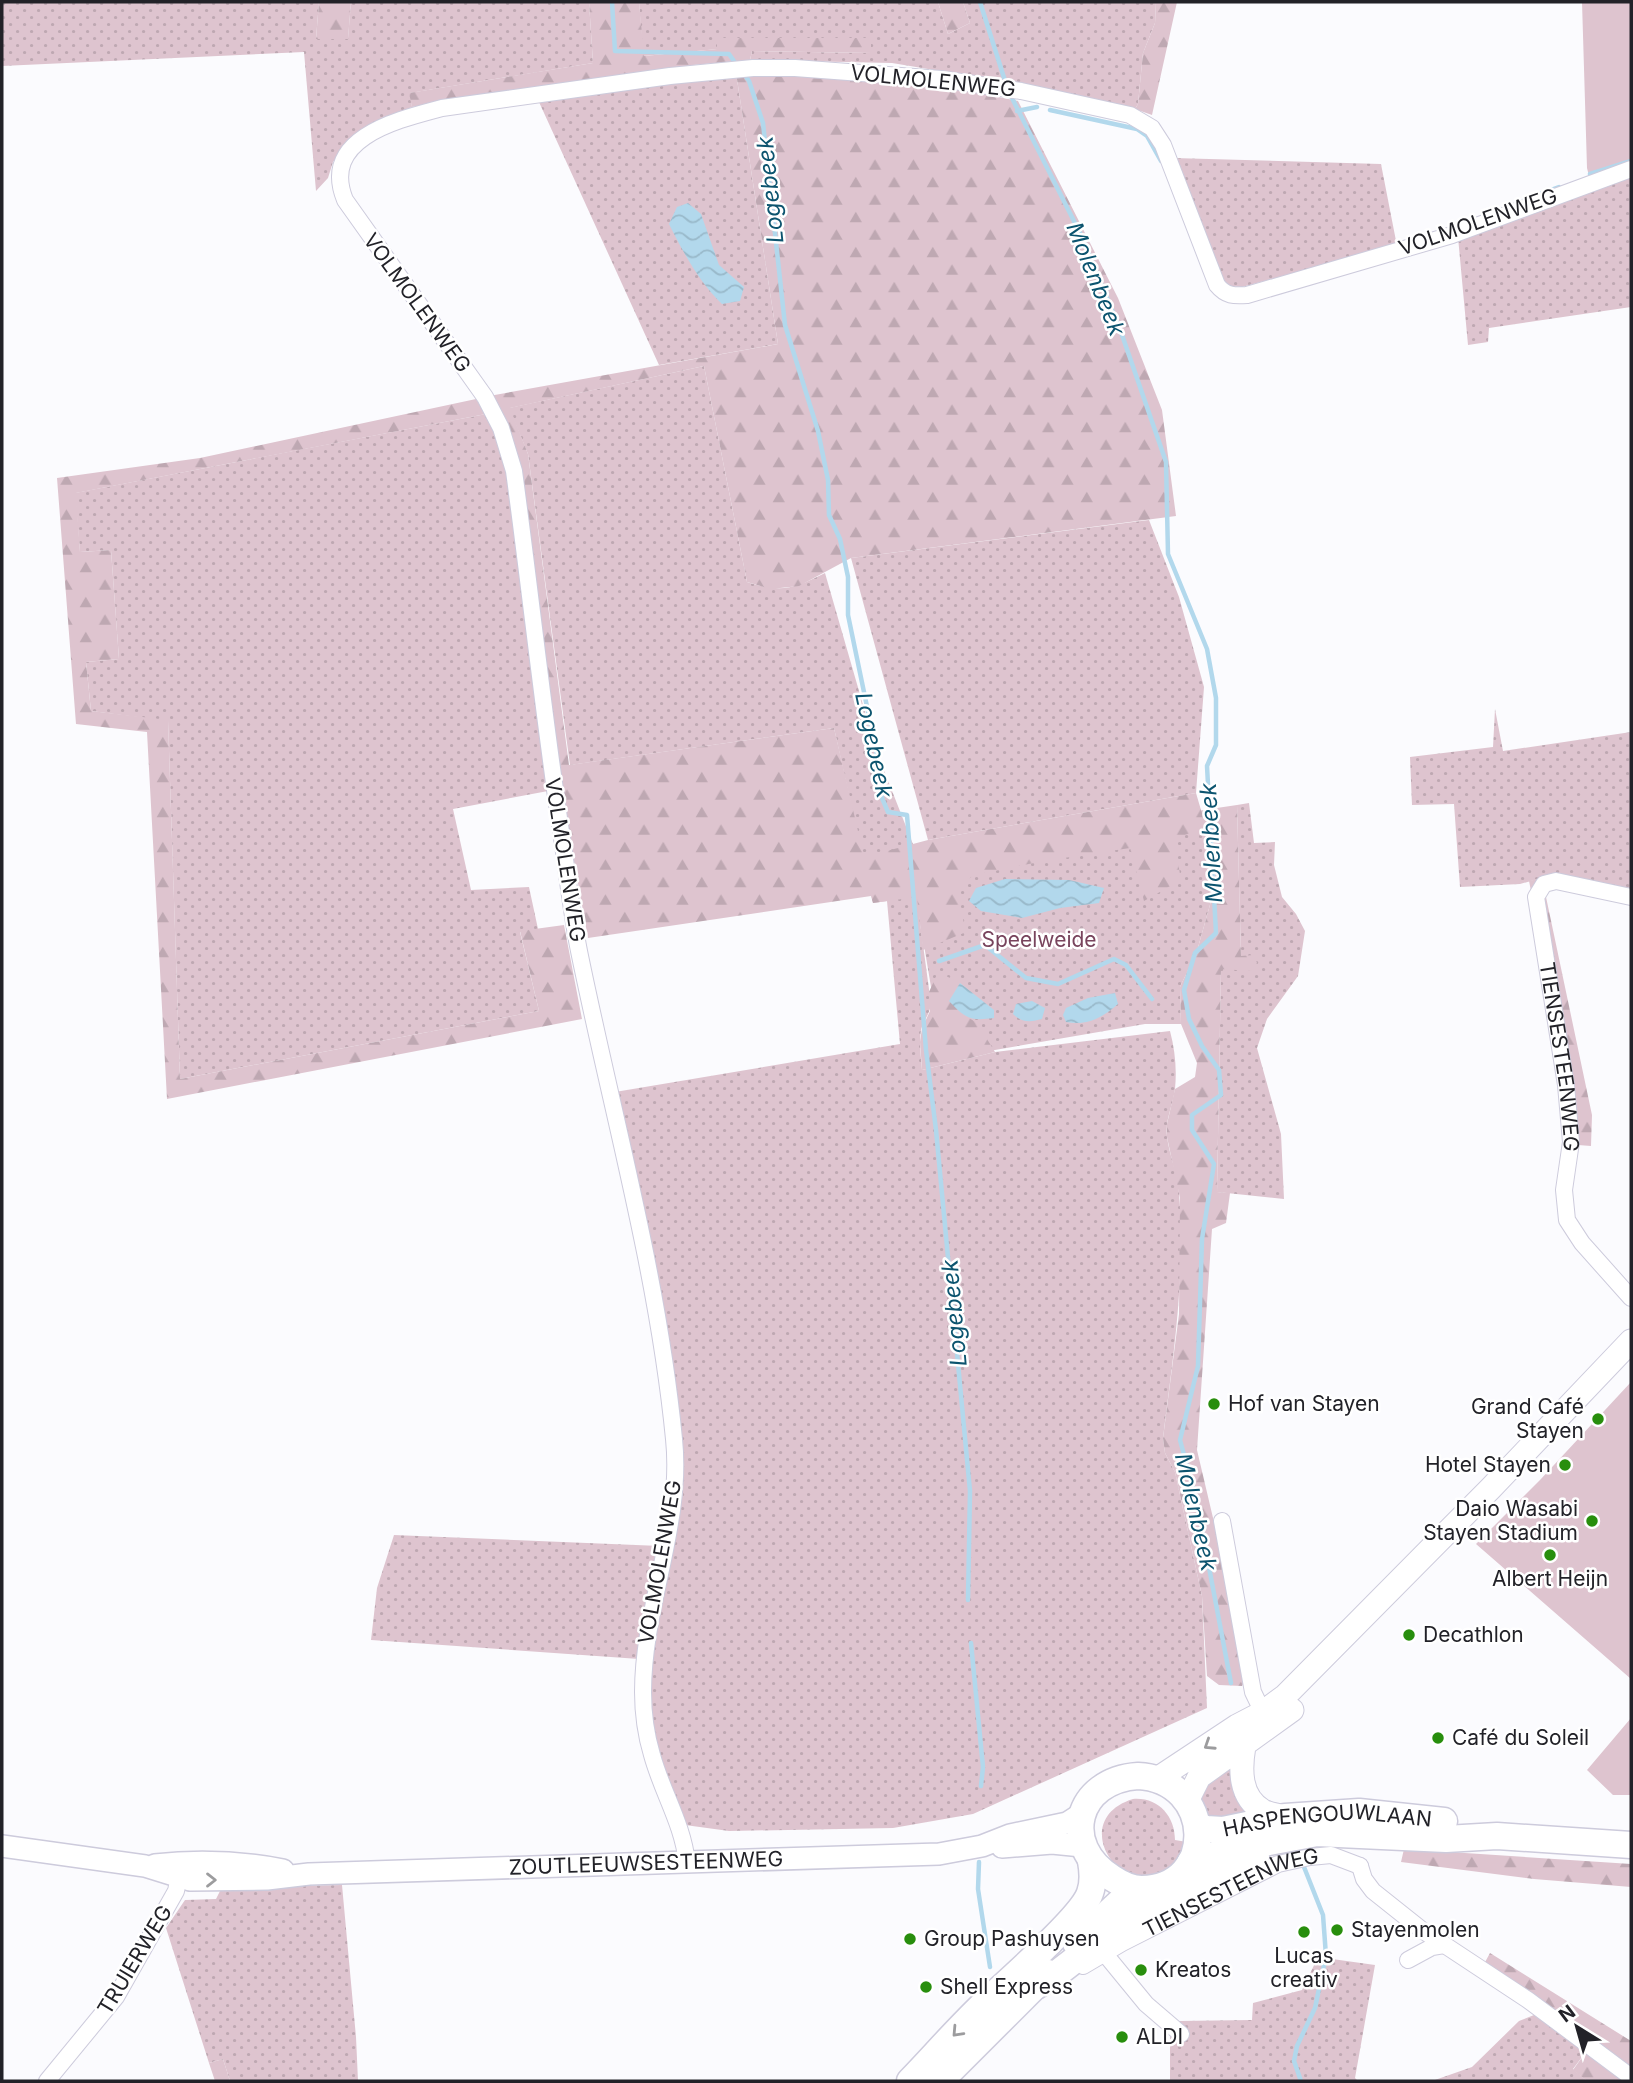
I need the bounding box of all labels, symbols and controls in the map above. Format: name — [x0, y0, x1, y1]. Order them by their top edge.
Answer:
street label: VOLMOLENWEG — [849, 59, 1017, 102]
water label: Logebeek — [750, 135, 790, 245]
street label: VOLMOLENWEG — [1395, 183, 1560, 260]
water label: Molenbeek — [1061, 218, 1132, 340]
street label: VOLMOLENWEG — [358, 228, 476, 377]
water label: Logebeek — [849, 690, 899, 801]
street label: VOLMOLENWEG — [540, 776, 591, 944]
water label: Molenbeek — [1194, 782, 1228, 904]
park label: Speelweide — [981, 927, 1097, 952]
street label: TIENSESTEENWEG — [1535, 960, 1585, 1153]
water label: Logebeek — [935, 1258, 973, 1368]
place label: Hof van Stayen — [1228, 1391, 1380, 1416]
place label: Grand Café Stayen — [1471, 1394, 1584, 1443]
marker: Hof van Stayen — [1206, 1396, 1222, 1412]
marker: Grand Café Stayen — [1590, 1411, 1606, 1427]
water label: Molenbeek — [1169, 1450, 1223, 1574]
place label: Hotel Stayen — [1425, 1452, 1551, 1477]
marker: Hotel Stayen — [1557, 1457, 1573, 1473]
street label: VOLMOLENWEG — [633, 1478, 686, 1646]
place label: Daio Wasabi Stayen Stadium — [1423, 1496, 1578, 1545]
marker: Daio Wasabi Stayen Stadium — [1584, 1513, 1600, 1529]
marker: Albert Heijn — [1542, 1547, 1558, 1563]
place label: Albert Heijn — [1492, 1566, 1608, 1591]
place label: Decathlon — [1423, 1622, 1524, 1647]
marker: Decathlon — [1401, 1627, 1417, 1643]
place label: Café du Soleil — [1452, 1725, 1589, 1750]
marker: Café du Soleil — [1430, 1730, 1446, 1746]
one-way arrow — [1203, 1736, 1216, 1749]
street label: HASPENGOUWLAAN — [1220, 1799, 1433, 1842]
street label: TIENSESTEENWEG — [1139, 1843, 1320, 1942]
street label: ZOUTLEEUWSESTEENWEG — [508, 1846, 784, 1880]
one-way arrow — [207, 1872, 217, 1888]
street label: TRUIERWEG — [92, 1900, 177, 2019]
place label: Stayenmolen — [1351, 1917, 1480, 1942]
marker: Stayenmolen — [1329, 1922, 1345, 1938]
marker: Lucas creativ — [1296, 1924, 1312, 1940]
place label: Group Pashuysen — [924, 1926, 1100, 1951]
marker: Group Pashuysen — [902, 1931, 918, 1947]
place label: Lucas creativ — [1270, 1943, 1338, 1992]
place label: Kreatos — [1155, 1957, 1231, 1982]
marker: Kreatos — [1133, 1962, 1149, 1978]
place label: Shell Express — [940, 1974, 1073, 1999]
marker: Shell Express — [918, 1979, 934, 1995]
north arrow — [1542, 1992, 1612, 2062]
text: N — [1554, 2000, 1580, 2027]
one-way arrow — [952, 2024, 965, 2037]
place label: ALDI — [1136, 2024, 1183, 2049]
marker: ALDI — [1114, 2029, 1130, 2045]

